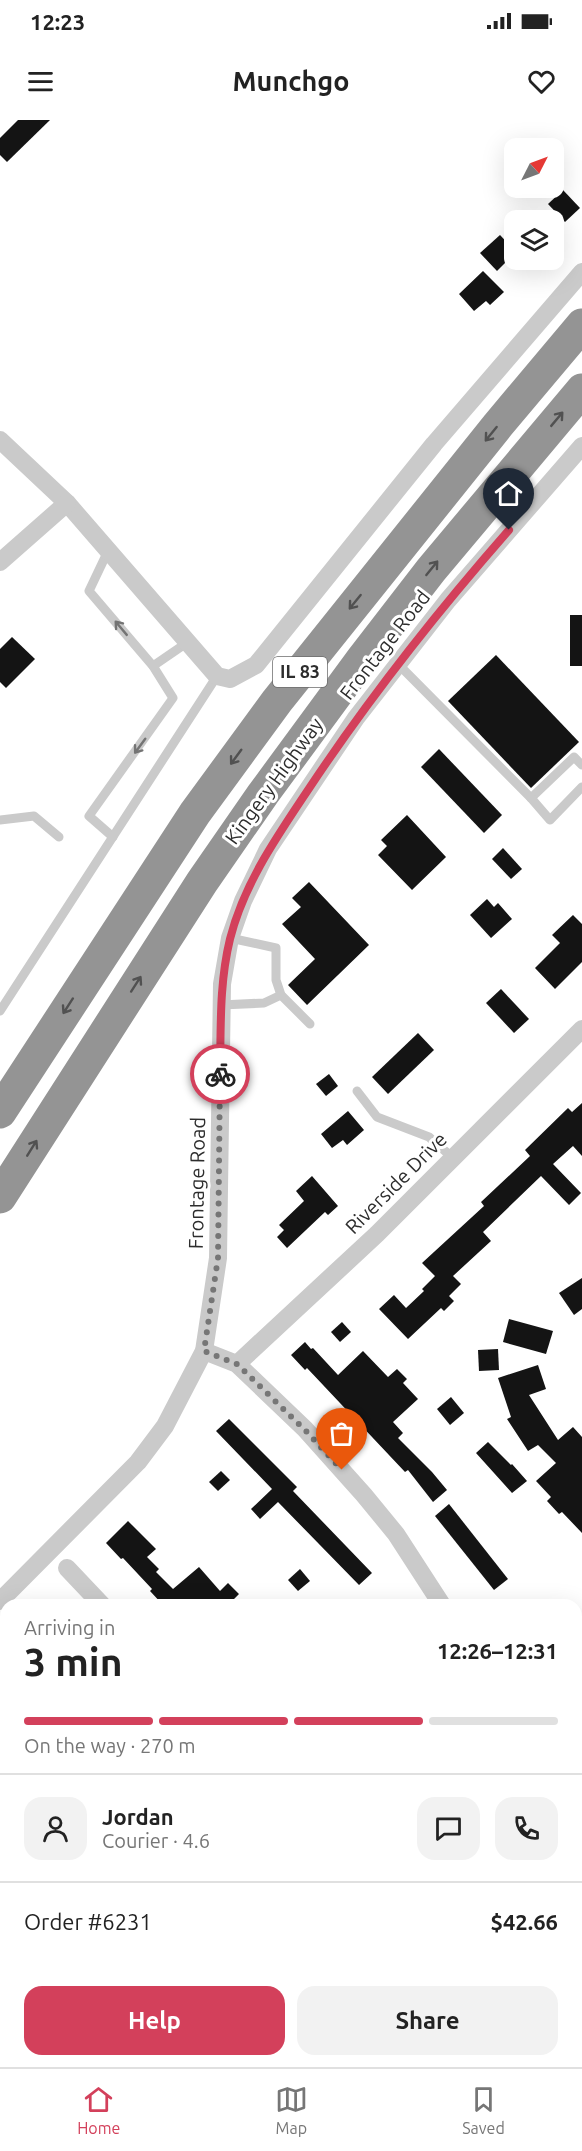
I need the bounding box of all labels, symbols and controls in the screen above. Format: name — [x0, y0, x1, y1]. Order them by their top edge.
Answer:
text: 12:23 — [30, 9, 85, 34]
icon: menu — [24, 65, 57, 98]
icon: heart — [525, 65, 558, 98]
text: Munchgo — [233, 66, 349, 96]
north arrow — [504, 138, 564, 198]
map controls — [504, 138, 564, 270]
button: layers — [504, 210, 564, 270]
one-way arrow — [550, 412, 564, 427]
one-way arrow — [484, 426, 497, 442]
pin — [483, 468, 534, 530]
icon: home — [492, 477, 525, 510]
one-way arrow — [426, 561, 439, 577]
street label: Frontage Road — [335, 586, 434, 704]
one-way arrow — [348, 594, 361, 610]
one-way arrow — [115, 620, 128, 636]
road number: IL 83 — [273, 657, 327, 687]
street label: Kingery Highway — [220, 713, 327, 848]
one-way arrow — [133, 738, 146, 754]
one-way arrow — [230, 749, 242, 765]
one-way arrow — [130, 975, 143, 992]
one-way arrow — [62, 997, 74, 1013]
courier — [190, 1044, 250, 1104]
icon: bike — [204, 1058, 237, 1091]
street label: Frontage Road — [184, 1117, 209, 1249]
street label: Riverside Drive — [340, 1127, 451, 1238]
one-way arrow — [27, 1140, 39, 1157]
pin — [316, 1408, 367, 1470]
icon: bag — [325, 1417, 358, 1450]
text: Arriving in — [24, 1616, 115, 1639]
text: 12:26–12:31 — [437, 1638, 558, 1663]
text: 3 min — [24, 1640, 123, 1683]
text: On the way · 270 m — [24, 1734, 196, 1757]
button: person — [24, 1797, 87, 1860]
button: chat — [417, 1797, 480, 1860]
button: phone — [495, 1797, 558, 1860]
text: Jordan — [102, 1804, 174, 1829]
text: Courier · 4.6 — [102, 1829, 210, 1852]
text: Order #6231 — [24, 1909, 152, 1934]
text: $42.66 — [491, 1909, 558, 1934]
button: Help — [24, 1986, 285, 2055]
button: Share — [297, 1986, 558, 2055]
tab: Home — [77, 2083, 120, 2137]
tab: Map — [275, 2083, 308, 2137]
tab: Saved — [462, 2083, 505, 2137]

